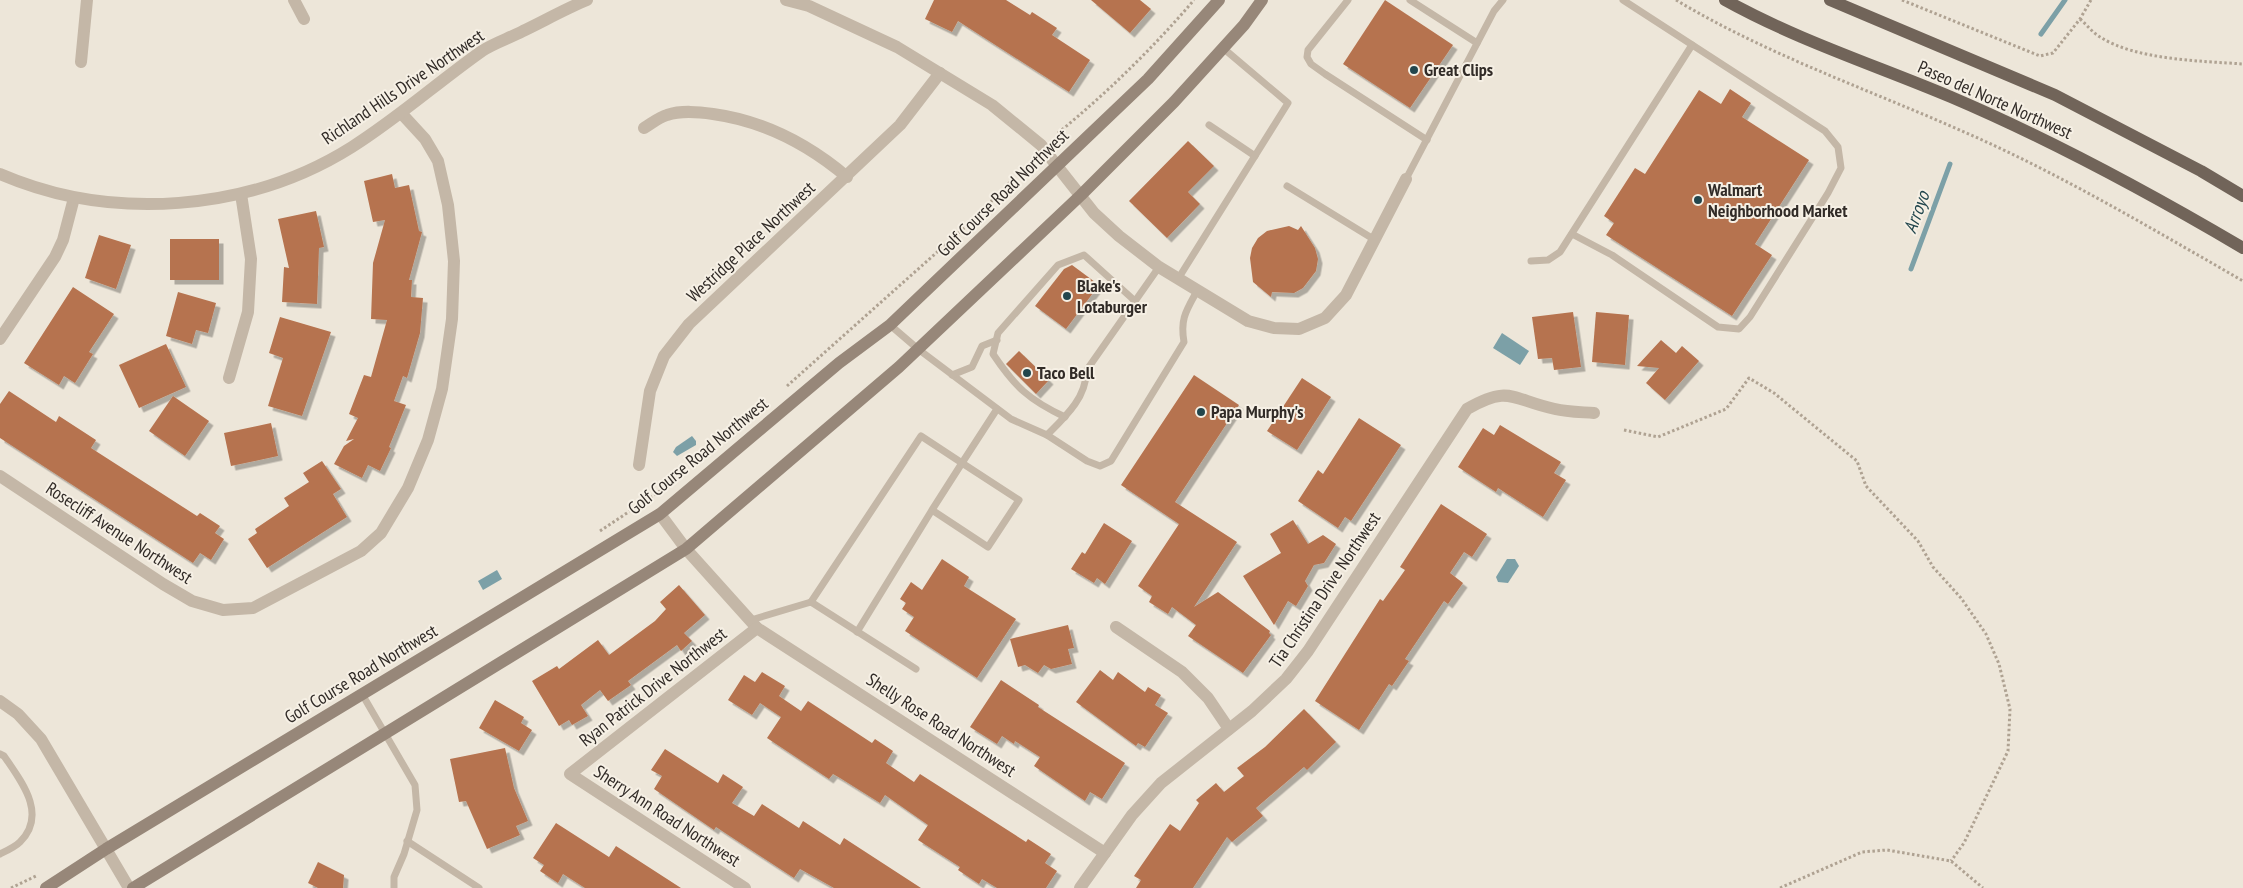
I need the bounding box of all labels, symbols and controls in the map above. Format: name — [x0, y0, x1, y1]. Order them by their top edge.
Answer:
street label: Richland Hills Drive Northwest — [317, 24, 488, 149]
street label: Paseo del Norte Northwest — [1914, 55, 2076, 144]
place label: Great Clips — [1424, 58, 1493, 81]
marker: Great Clips — [1408, 64, 1420, 76]
street label: Golf Course Road Northwest — [932, 124, 1073, 261]
street label: Westridge Place Northwest — [682, 176, 820, 307]
place label: Walmart Neighborhood Market — [1707, 178, 1848, 222]
water label: Arroyo — [1897, 186, 1935, 236]
marker: Walmart Neighborhood Market — [1692, 194, 1704, 206]
place label: Blake's Lotaburger — [1077, 274, 1148, 318]
marker: Blake's Lotaburger — [1061, 290, 1073, 302]
place label: Taco Bell — [1037, 361, 1095, 384]
marker: Taco Bell — [1021, 367, 1033, 379]
street label: Golf Course Road Northwest — [623, 392, 773, 519]
place label: Papa Murphy's — [1211, 400, 1303, 423]
marker: Papa Murphy's — [1195, 406, 1207, 418]
street label: Rosecliff Avenue Northwest — [42, 477, 197, 589]
street label: Tia Christina Drive Northwest — [1264, 507, 1385, 672]
street label: Golf Course Road Northwest — [280, 619, 441, 728]
street label: Ryan Patrick Drive Northwest — [575, 622, 731, 751]
street label: Shelly Rose Road Northwest — [862, 668, 1020, 782]
street label: Sherry Ann Road Northwest — [590, 760, 745, 871]

